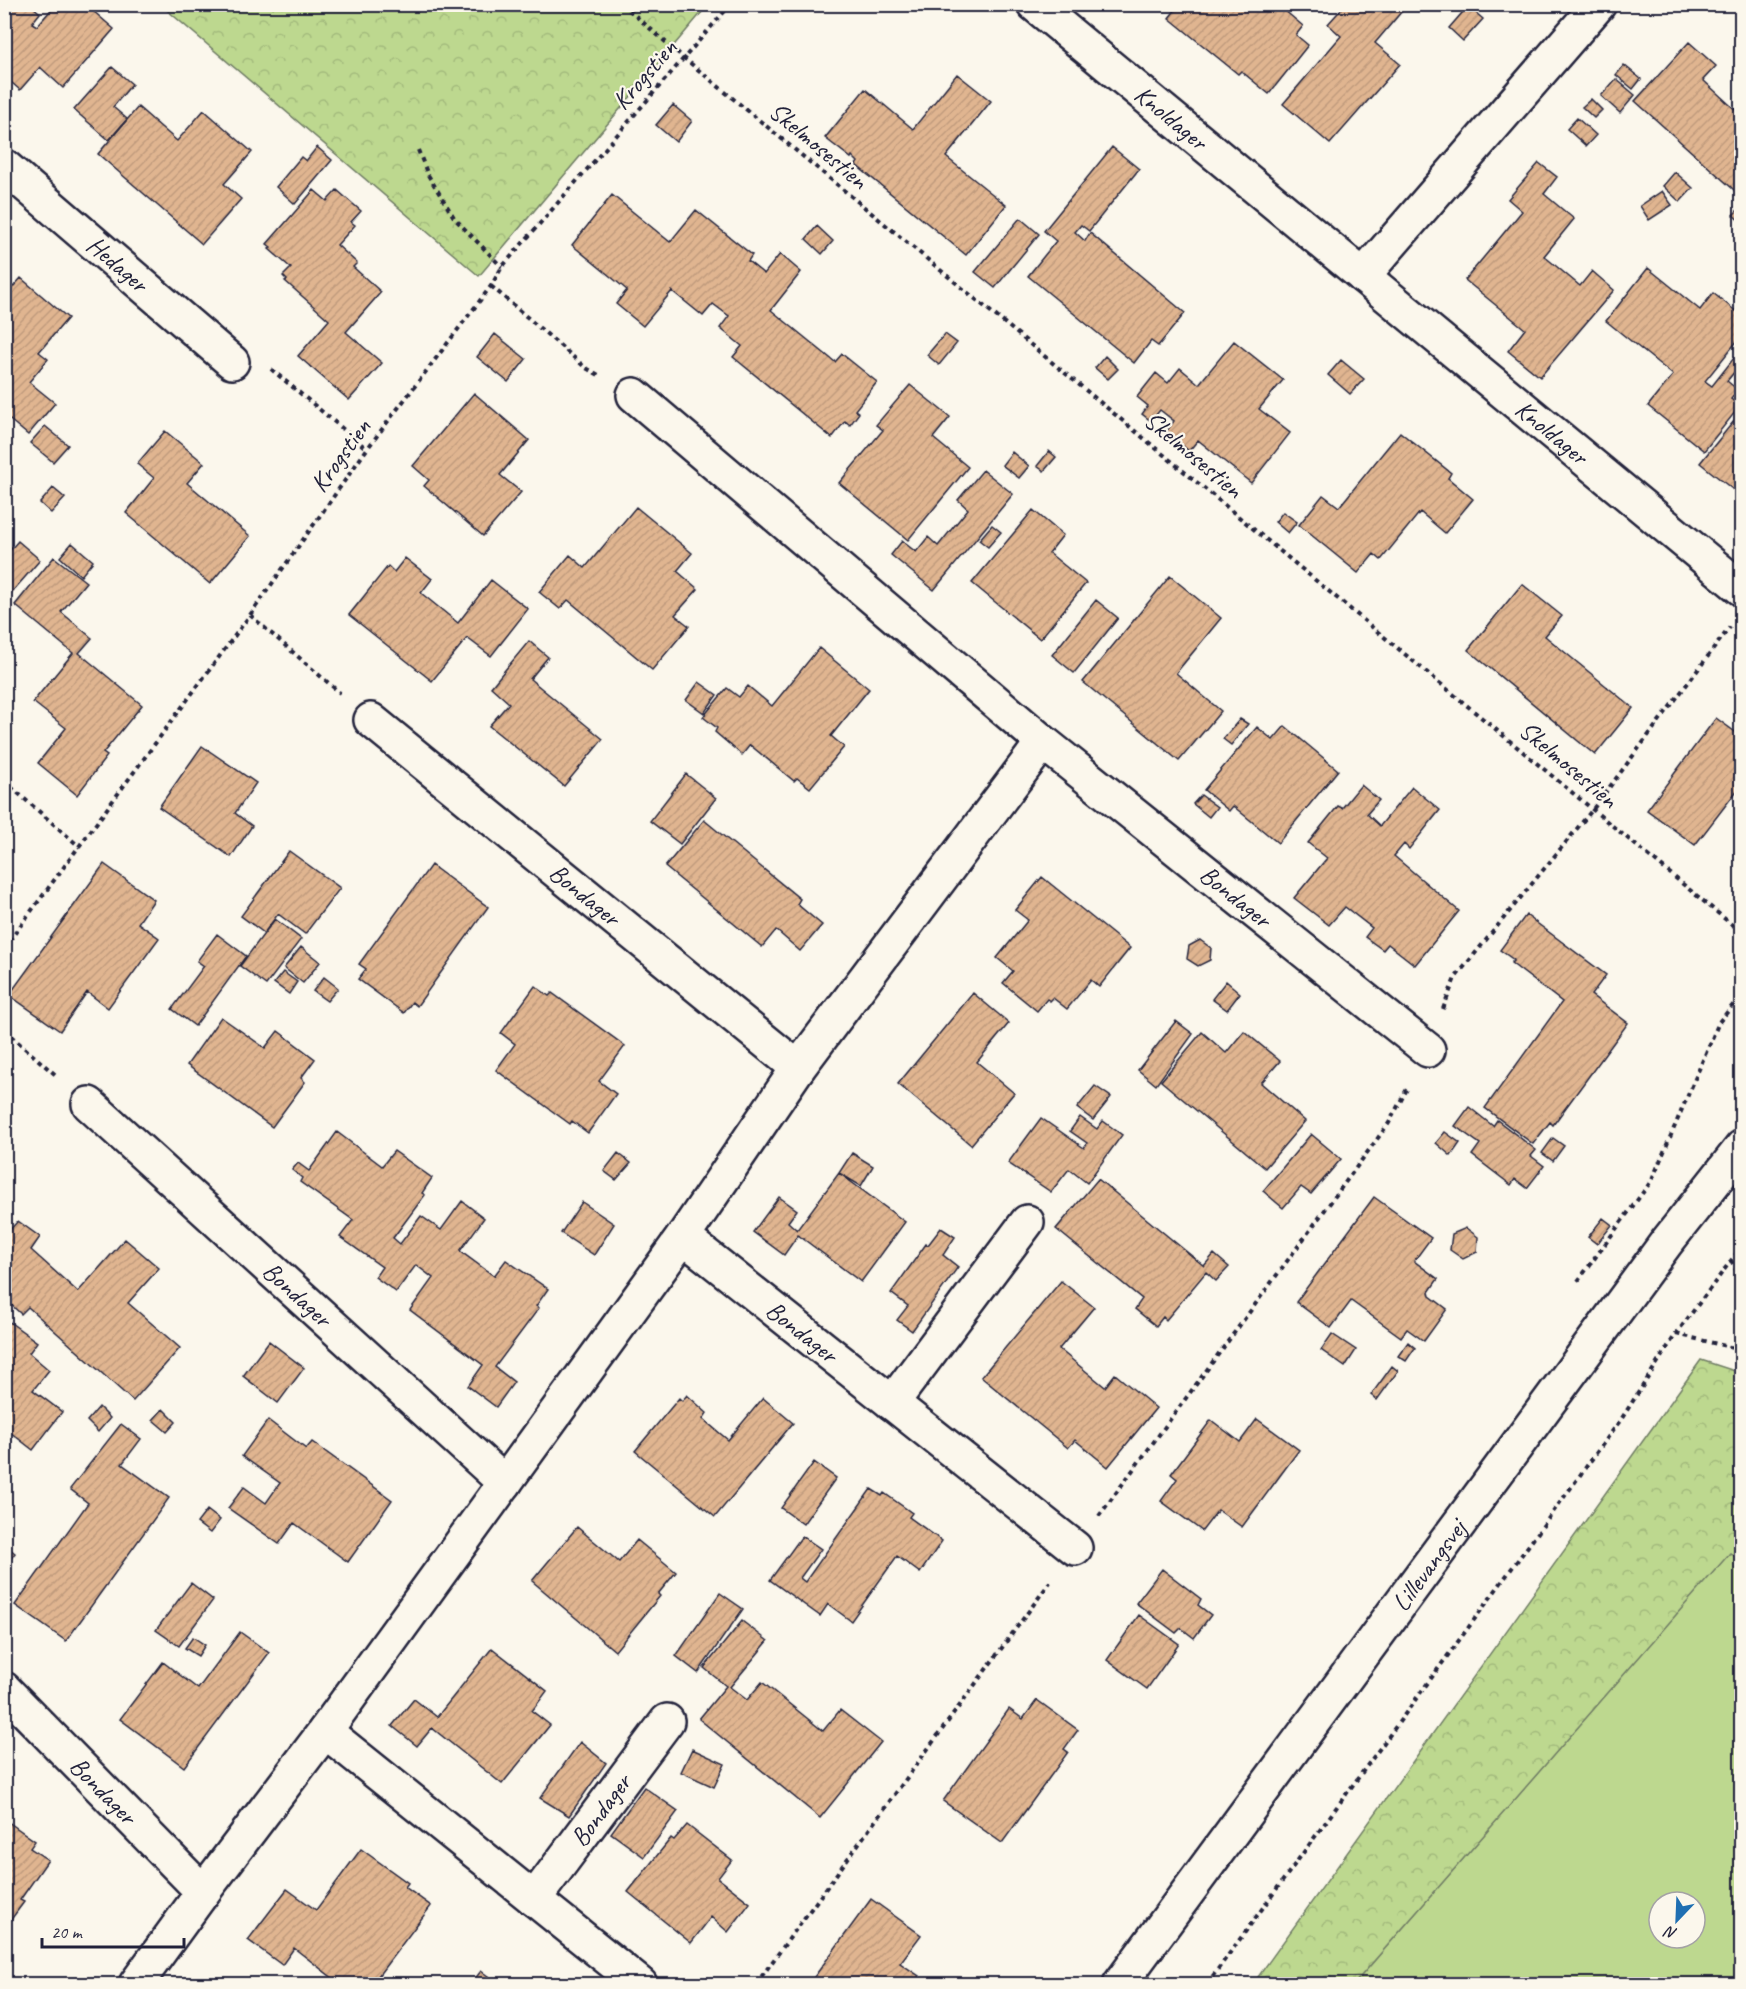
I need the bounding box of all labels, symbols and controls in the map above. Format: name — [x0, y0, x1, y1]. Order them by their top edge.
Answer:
street label: Krogstien — [605, 32, 684, 117]
street label: Knoldager — [1128, 78, 1215, 159]
street label: Skelmosestien — [762, 94, 876, 197]
street label: Hedager — [80, 229, 157, 301]
street label: Knoldager — [1508, 393, 1596, 473]
street label: Skelmosestien — [1137, 403, 1251, 506]
street label: Krogstien — [303, 412, 378, 499]
street label: Skelmosestien — [1512, 713, 1626, 816]
street label: Bondager — [542, 856, 629, 935]
street label: Bondager — [1193, 858, 1280, 937]
street label: Bondager — [256, 1254, 341, 1336]
street label: Bondager — [759, 1293, 846, 1372]
street label: Lillevangsvej — [1384, 1511, 1475, 1618]
street label: Bondager — [63, 1750, 145, 1834]
street label: Bondager — [563, 1766, 640, 1853]
north arrow — [1647, 1890, 1707, 1950]
scale bar — [42, 1911, 184, 1949]
text: 20 m — [51, 1921, 84, 1943]
text: N — [1660, 1921, 1680, 1944]

